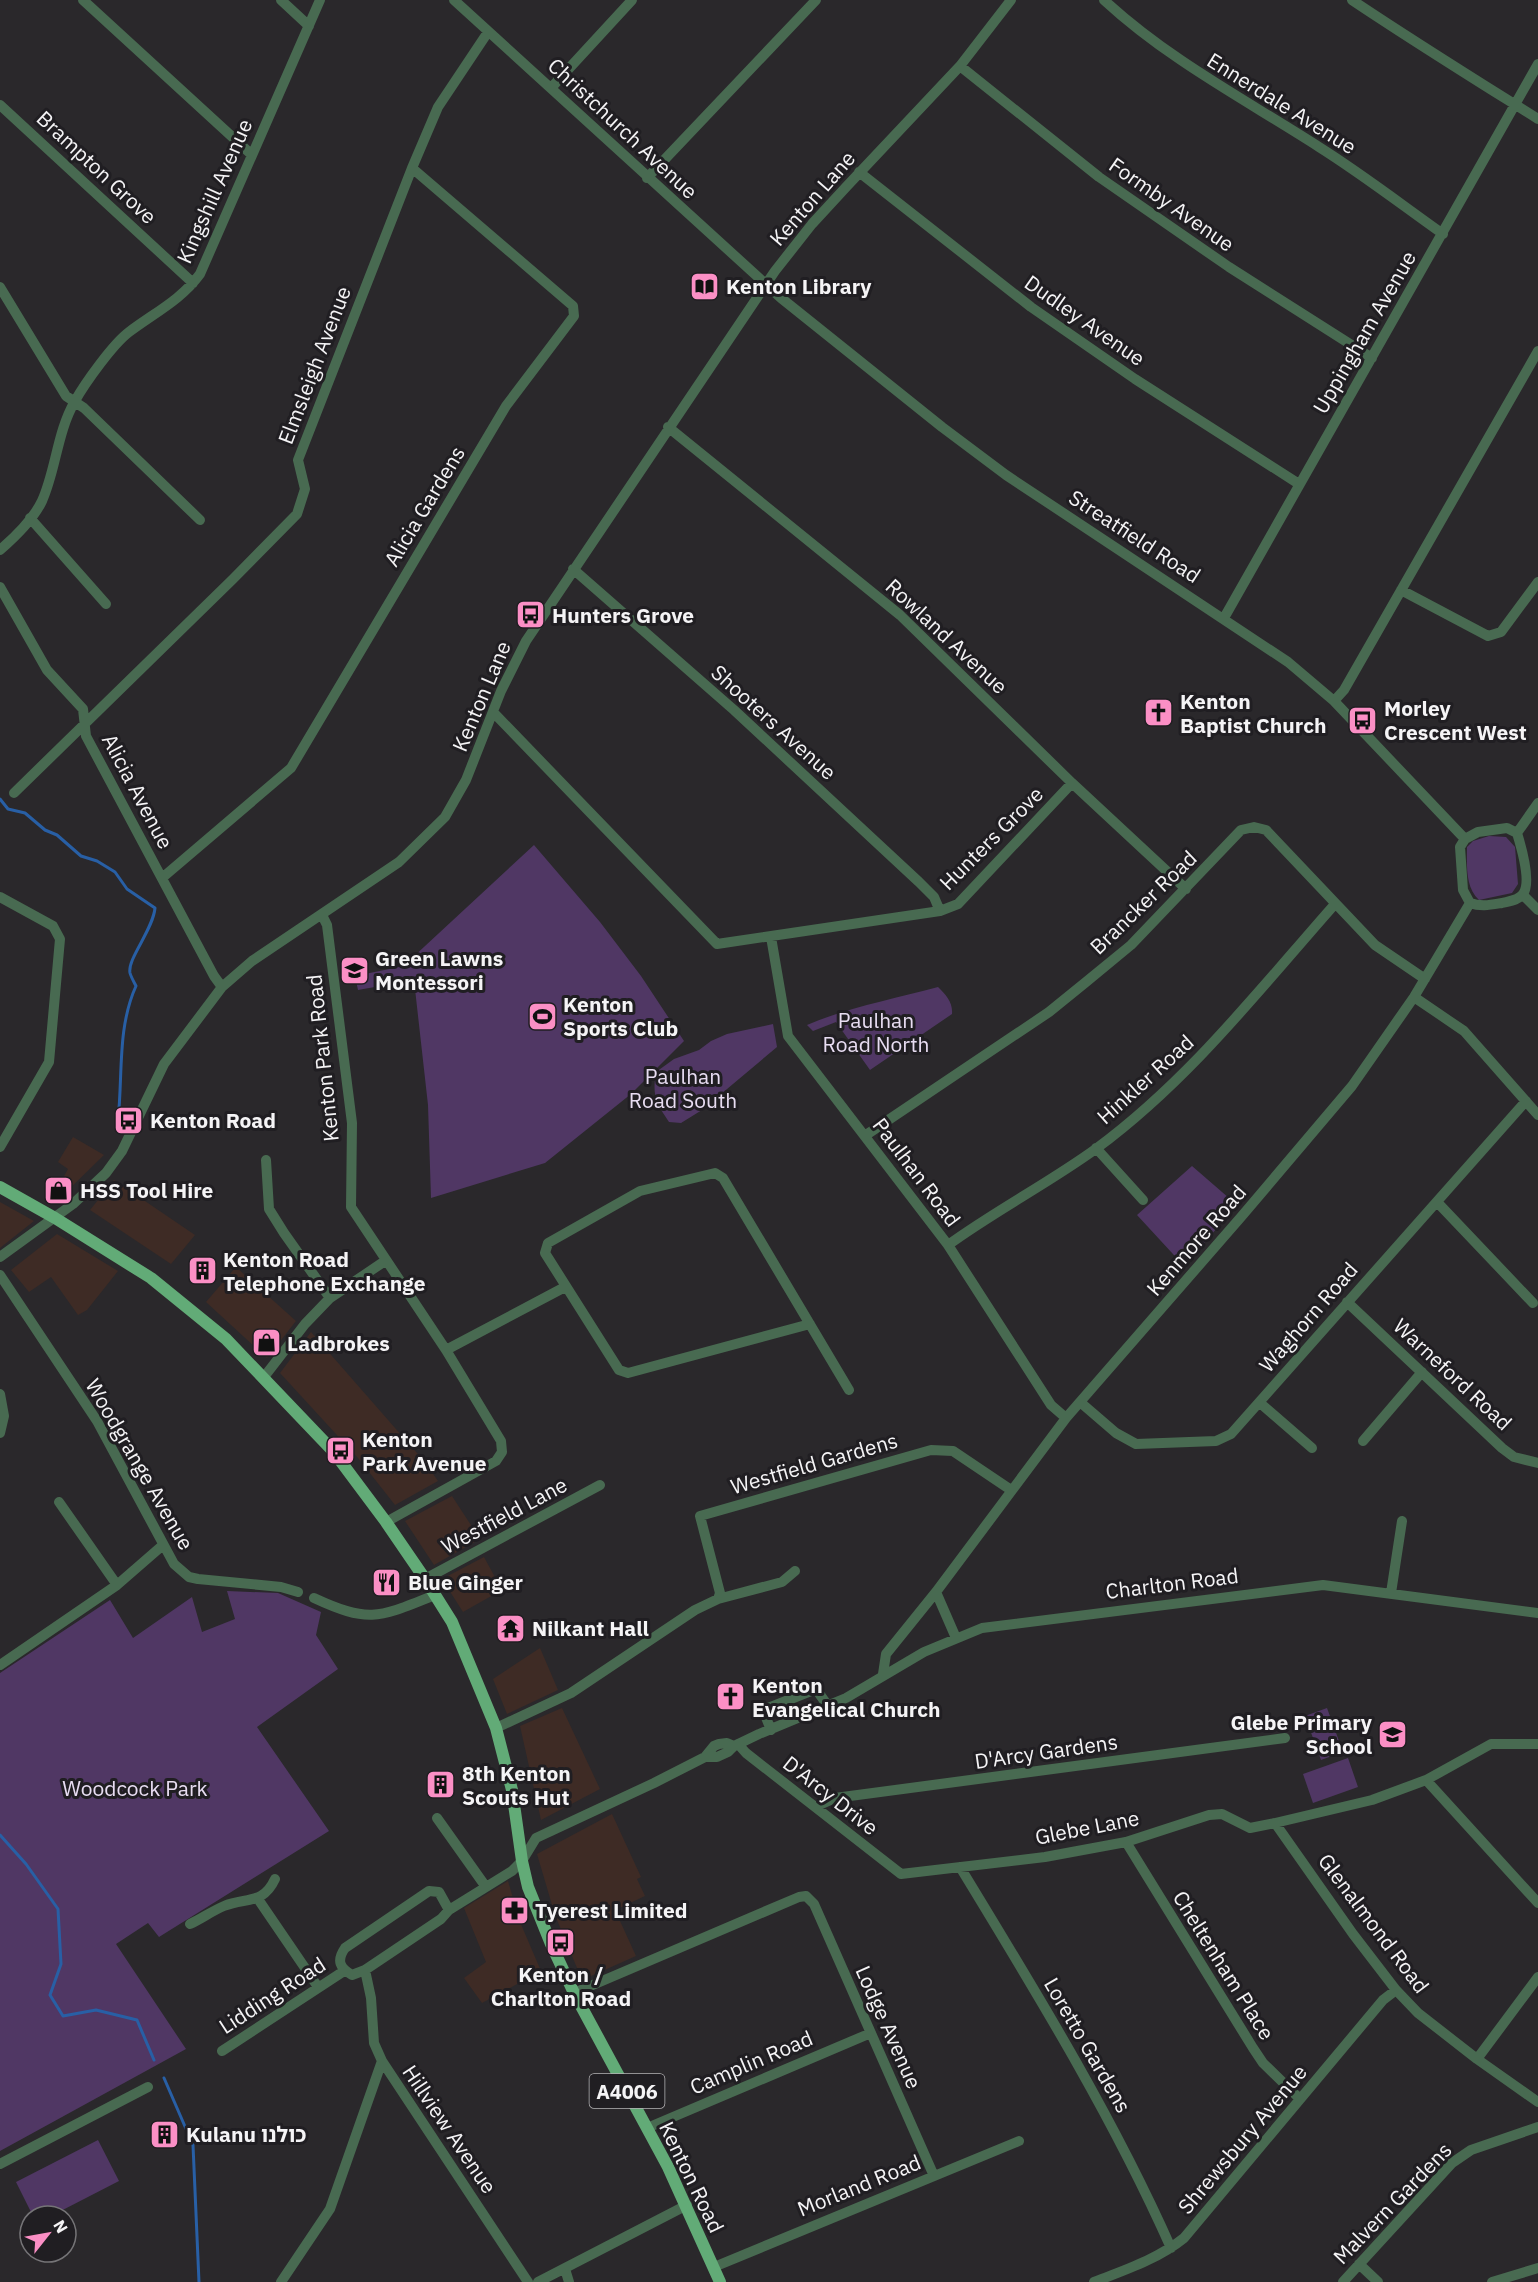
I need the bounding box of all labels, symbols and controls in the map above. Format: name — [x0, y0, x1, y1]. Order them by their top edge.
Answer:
street label: Ennerdale Avenue — [1202, 46, 1362, 160]
street label: Christchurch Avenue — [542, 51, 704, 205]
street label: Brampton Grove — [31, 104, 163, 230]
street label: Kingshill Avenue — [170, 114, 258, 268]
street label: Kenton Lane — [763, 145, 861, 251]
street label: Formby Avenue — [1104, 150, 1240, 258]
street label: Uppingham Avenue — [1306, 246, 1422, 418]
street label: Dudley Avenue — [1019, 268, 1151, 372]
library icon: Kenton Library — [689, 270, 721, 302]
place label: Kenton Library — [726, 272, 872, 300]
street label: Elmsleigh Avenue — [271, 282, 357, 448]
street label: Alicia Gardens — [377, 441, 471, 571]
street label: Streatfield Road — [1064, 483, 1206, 589]
street label: Rowland Avenue — [880, 572, 1014, 700]
bus stop icon: Hunters Grove — [515, 599, 547, 631]
place label: Hunters Grove — [552, 601, 694, 629]
street label: Kenton Lane — [445, 637, 517, 755]
street label: Shooters Avenue — [705, 658, 843, 786]
place label: Kenton Baptist Church — [1180, 687, 1327, 739]
place label: Morley Crescent West — [1384, 694, 1527, 746]
church icon: Kenton Baptist Church — [1143, 697, 1175, 729]
bus stop icon: Morley Crescent West — [1347, 704, 1379, 736]
street label: Alicia Avenue — [96, 729, 180, 853]
street label: Hunters Grove — [933, 780, 1049, 896]
street label: Brancker Road — [1084, 844, 1202, 960]
place label: Green Lawns Montessori — [375, 944, 503, 996]
school or university icon: Green Lawns Montessori — [338, 954, 370, 986]
street label: Kenton Park Road — [299, 973, 345, 1143]
place label: Kenton Sports Club — [563, 990, 678, 1042]
sports icon: Kenton Sports Club — [526, 1000, 558, 1032]
park label: Paulhan Road North — [823, 1006, 929, 1058]
street label: Hinkler Road — [1091, 1028, 1199, 1130]
park label: Paulhan Road South — [629, 1062, 737, 1114]
bus stop icon: Kenton Road — [113, 1104, 145, 1136]
place label: Kenton Road — [150, 1106, 276, 1134]
street label: Paulhan Road — [867, 1112, 967, 1232]
shop icon: HSS Tool Hire — [43, 1174, 75, 1206]
place label: HSS Tool Hire — [80, 1176, 214, 1204]
street label: Kenmore Road — [1140, 1178, 1252, 1302]
place label: Kenton Road Telephone Exchange — [223, 1245, 426, 1297]
building icon: Kenton Road Telephone Exchange — [186, 1255, 218, 1287]
street label: Waghorn Road — [1252, 1256, 1364, 1378]
street label: Warneford Road — [1388, 1312, 1518, 1436]
shop icon: Ladbrokes — [250, 1327, 282, 1359]
place label: Ladbrokes — [287, 1329, 390, 1357]
street label: Woodgrange Avenue — [79, 1373, 201, 1555]
place label: Kenton Park Avenue — [362, 1425, 487, 1477]
street label: Westfield Gardens — [727, 1426, 901, 1500]
bus stop icon: Kenton Park Avenue — [325, 1435, 357, 1467]
street label: Westfield Lane — [436, 1470, 572, 1560]
street label: Charlton Road — [1104, 1561, 1240, 1605]
restaurant icon: Blue Ginger — [371, 1566, 403, 1598]
place label: Blue Ginger — [408, 1568, 524, 1596]
temple icon: Nilkant Hall — [495, 1612, 527, 1644]
place label: Nilkant Hall — [532, 1614, 649, 1642]
place label: Kenton Evangelical Church — [752, 1671, 941, 1723]
church icon: Kenton Evangelical Church — [715, 1681, 747, 1713]
place label: Glebe Primary School — [1231, 1708, 1373, 1760]
school or university icon: Glebe Primary School — [1377, 1718, 1409, 1750]
street label: D'Arcy Gardens — [973, 1727, 1119, 1775]
street label: D'Arcy Drive — [778, 1749, 884, 1841]
place label: 8th Kenton Scouts Hut — [462, 1759, 571, 1811]
building icon: 8th Kenton Scouts Hut — [425, 1769, 457, 1801]
park label: Woodcock Park — [62, 1774, 208, 1802]
street label: Glebe Lane — [1032, 1803, 1142, 1851]
street label: Glenalmond Road — [1312, 1847, 1436, 1999]
street label: Cheltenham Place — [1167, 1885, 1281, 2045]
pharmacy icon: Tyerest Limited — [498, 1894, 530, 1926]
place label: Tyerest Limited — [535, 1896, 688, 1924]
bus stop icon: Kenton / Charlton Road — [545, 1927, 577, 1959]
street label: Lidding Road — [213, 1950, 331, 2040]
place label: Kenton / Charlton Road — [491, 1960, 631, 2012]
street label: Lodge Avenue — [849, 1961, 929, 2093]
street label: Loretto Gardens — [1038, 1972, 1138, 2118]
street label: Camplin Road — [685, 2024, 817, 2100]
street label: Shrewsbury Avenue — [1171, 2058, 1313, 2220]
street label: Hillview Avenue — [397, 2059, 503, 2199]
road number: A4006 — [590, 2074, 664, 2108]
street label: Kenton Road — [653, 2117, 731, 2237]
building icon: Kulanu כולנו — [149, 2118, 181, 2150]
place label: Kulanu כולנו — [186, 2120, 306, 2148]
street label: Malvern Gardens — [1327, 2136, 1457, 2270]
street label: Morland Road — [793, 2148, 925, 2222]
north arrow — [18, 2204, 78, 2264]
text: N — [49, 2216, 72, 2236]

